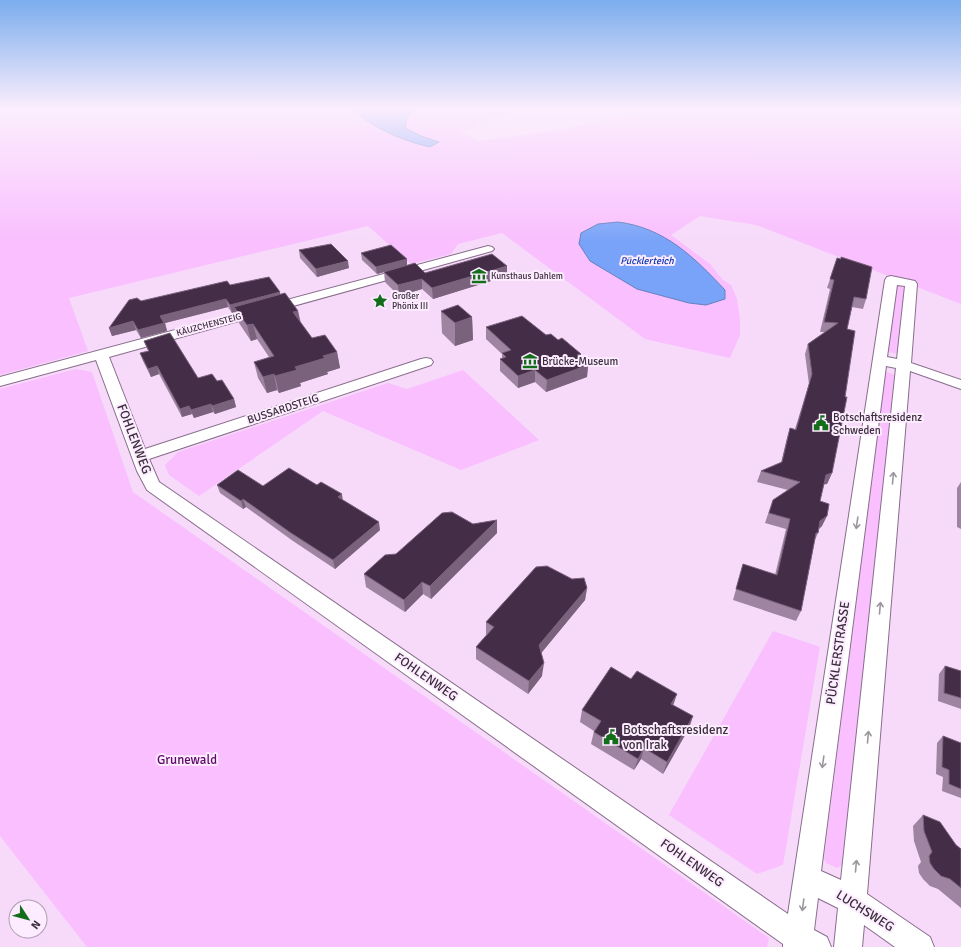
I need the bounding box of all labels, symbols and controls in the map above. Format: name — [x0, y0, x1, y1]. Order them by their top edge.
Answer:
water label: Pücklerteich — [620, 255, 674, 267]
museum icon: Kunsthaus Dahlem — [470, 267, 488, 285]
place label: Kunsthaus Dahlem — [491, 271, 563, 282]
place label: Großer Phönix III — [392, 291, 428, 312]
place icon: Großer Phönix III — [371, 292, 389, 310]
street label: KÄUZCHENSTEIG — [175, 310, 243, 339]
museum icon: Brücke-Museum — [521, 352, 539, 370]
place label: Brücke-Museum — [542, 355, 619, 368]
street label: BUSSARDSTEIG — [246, 391, 320, 427]
street label: FOHLENWEG — [113, 402, 155, 476]
place label: Botschaftsresidenz Schweden — [833, 411, 922, 437]
public building icon: Botschaftsresidenz Schweden — [812, 414, 830, 432]
one-way arrow — [889, 472, 896, 485]
one-way arrow — [853, 516, 861, 529]
street label: PÜCKLERSTRASSE — [822, 600, 853, 706]
one-way arrow — [877, 602, 884, 615]
street label: FOHLENWEG — [391, 649, 461, 705]
place label: Botschaftsresidenz von Irak — [623, 722, 728, 753]
public building icon: Botschaftsresidenz von Irak — [602, 728, 620, 746]
one-way arrow — [864, 731, 872, 744]
park label: Grunewald — [157, 752, 217, 768]
one-way arrow — [819, 755, 827, 768]
street label: FOHLENWEG — [657, 835, 727, 891]
one-way arrow — [852, 860, 859, 873]
street label: LUCHSWEG — [833, 887, 897, 935]
one-way arrow — [799, 898, 807, 911]
north arrow — [8, 899, 48, 939]
text: N — [28, 918, 43, 932]

